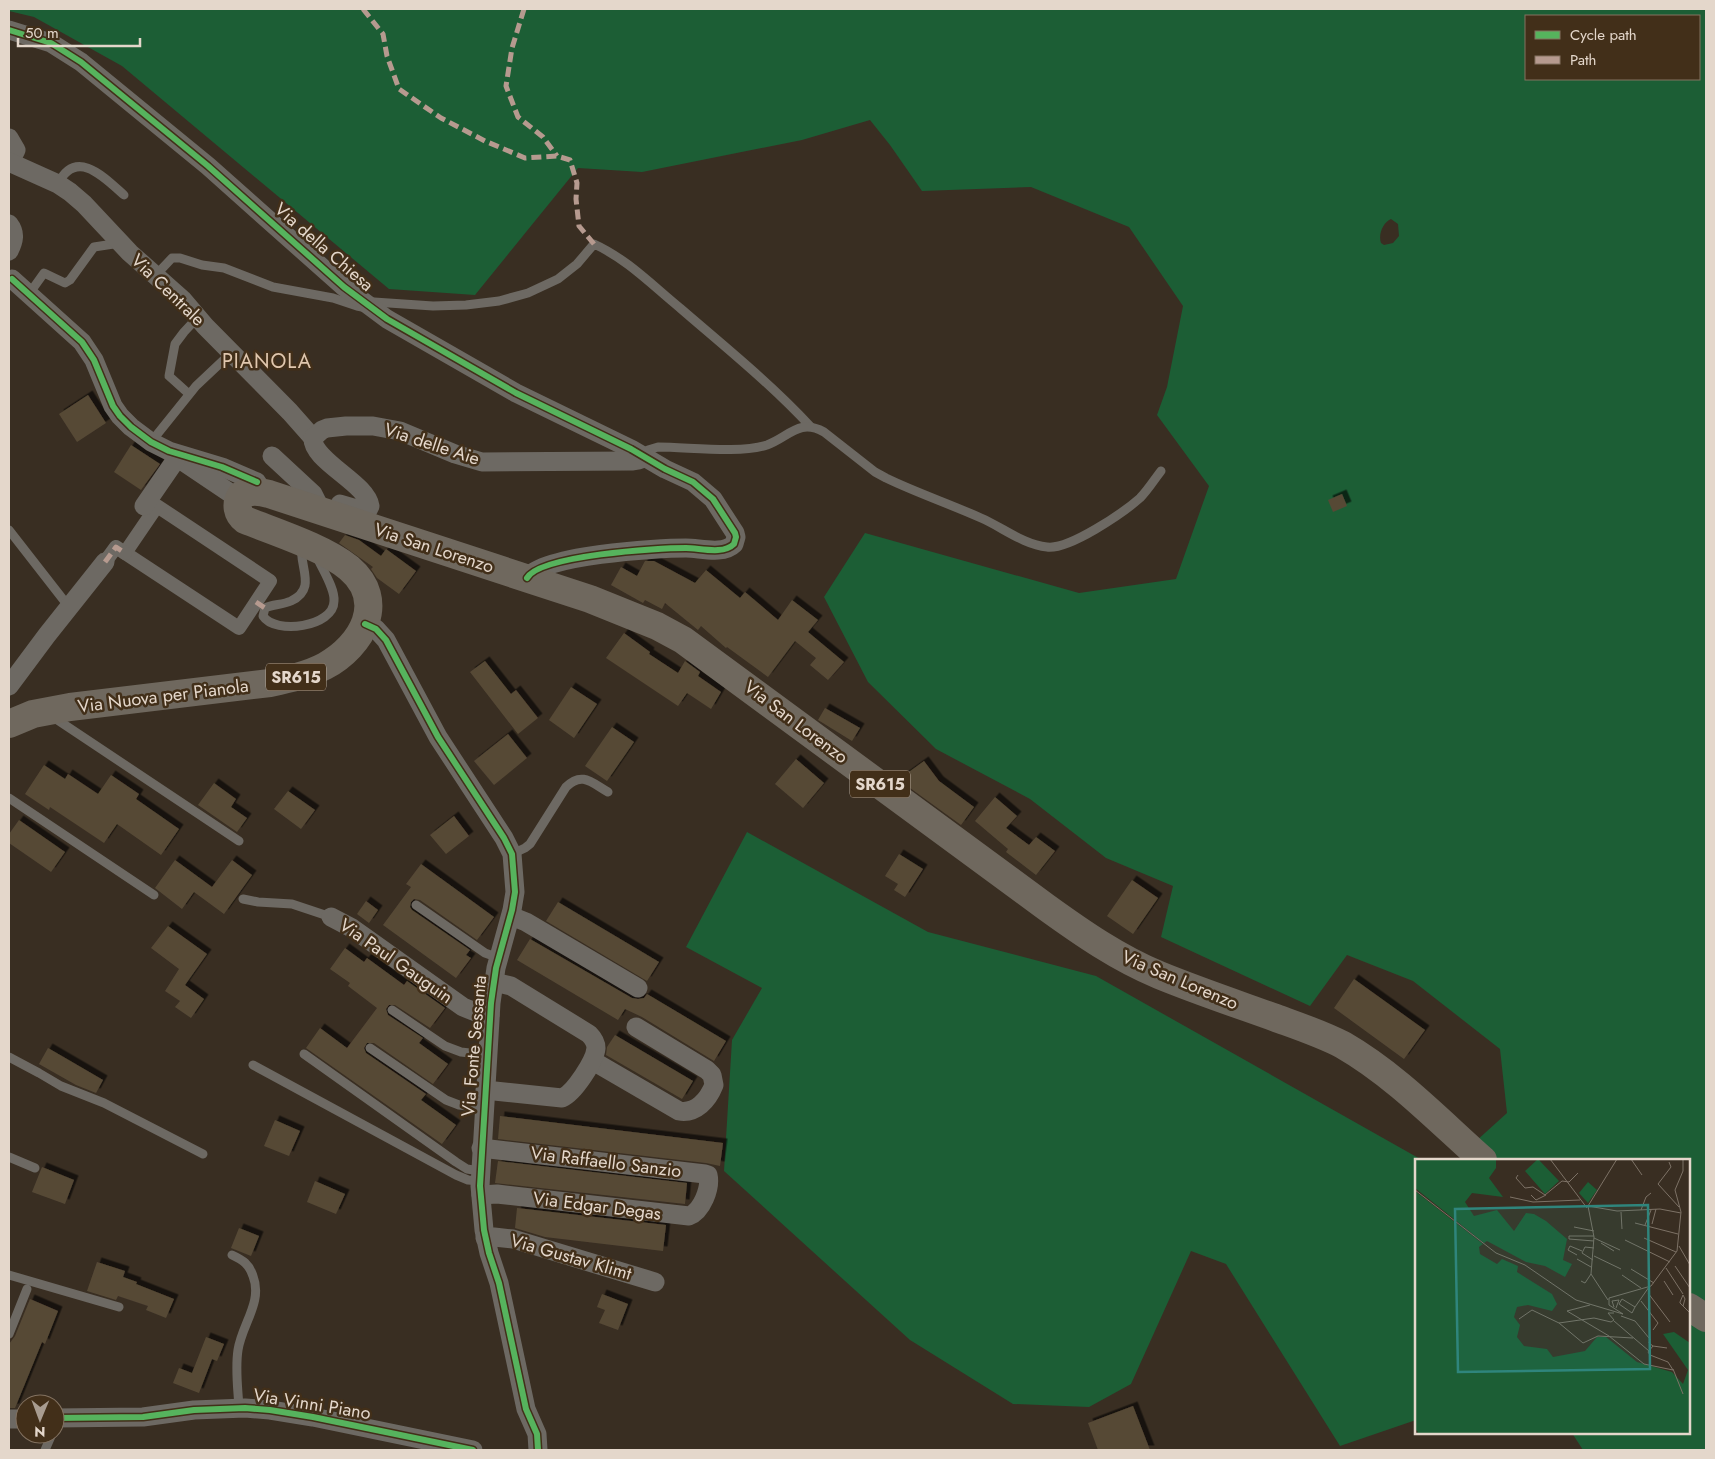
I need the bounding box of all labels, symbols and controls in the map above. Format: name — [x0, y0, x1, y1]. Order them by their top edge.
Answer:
scale bar — [18, 15, 140, 47]
legend — [1525, 15, 1700, 80]
text: 50 m — [25, 22, 59, 44]
text: Cycle path — [1570, 24, 1637, 46]
text: Path — [1570, 49, 1596, 71]
street label: Via della Chiesa — [269, 196, 379, 298]
street label: Via Centrale — [125, 248, 211, 332]
district label: PIANOLA — [222, 347, 312, 376]
street label: Via delle Aie — [381, 416, 483, 472]
street label: Via San Lorenzo — [371, 516, 497, 580]
road number: SR615 — [266, 664, 326, 690]
street label: Via Nuova per Pianola — [76, 673, 250, 719]
street label: Via San Lorenzo — [739, 674, 854, 770]
road number: SR615 — [850, 771, 910, 798]
street label: Via Paul Gauguin — [334, 912, 458, 1010]
street label: Via San Lorenzo — [1118, 944, 1242, 1016]
street label: Via Fonte Sessanta — [455, 974, 493, 1118]
street label: Via Raffaello Sanzio — [529, 1140, 683, 1184]
inset map — [1415, 1159, 1690, 1434]
street label: Via Edgar Degas — [531, 1185, 663, 1227]
street label: Via Gustav Klimt — [507, 1227, 635, 1287]
street label: Via Vinni Piano — [251, 1382, 373, 1426]
north arrow — [15, 1394, 65, 1444]
text: N — [34, 1422, 46, 1442]

